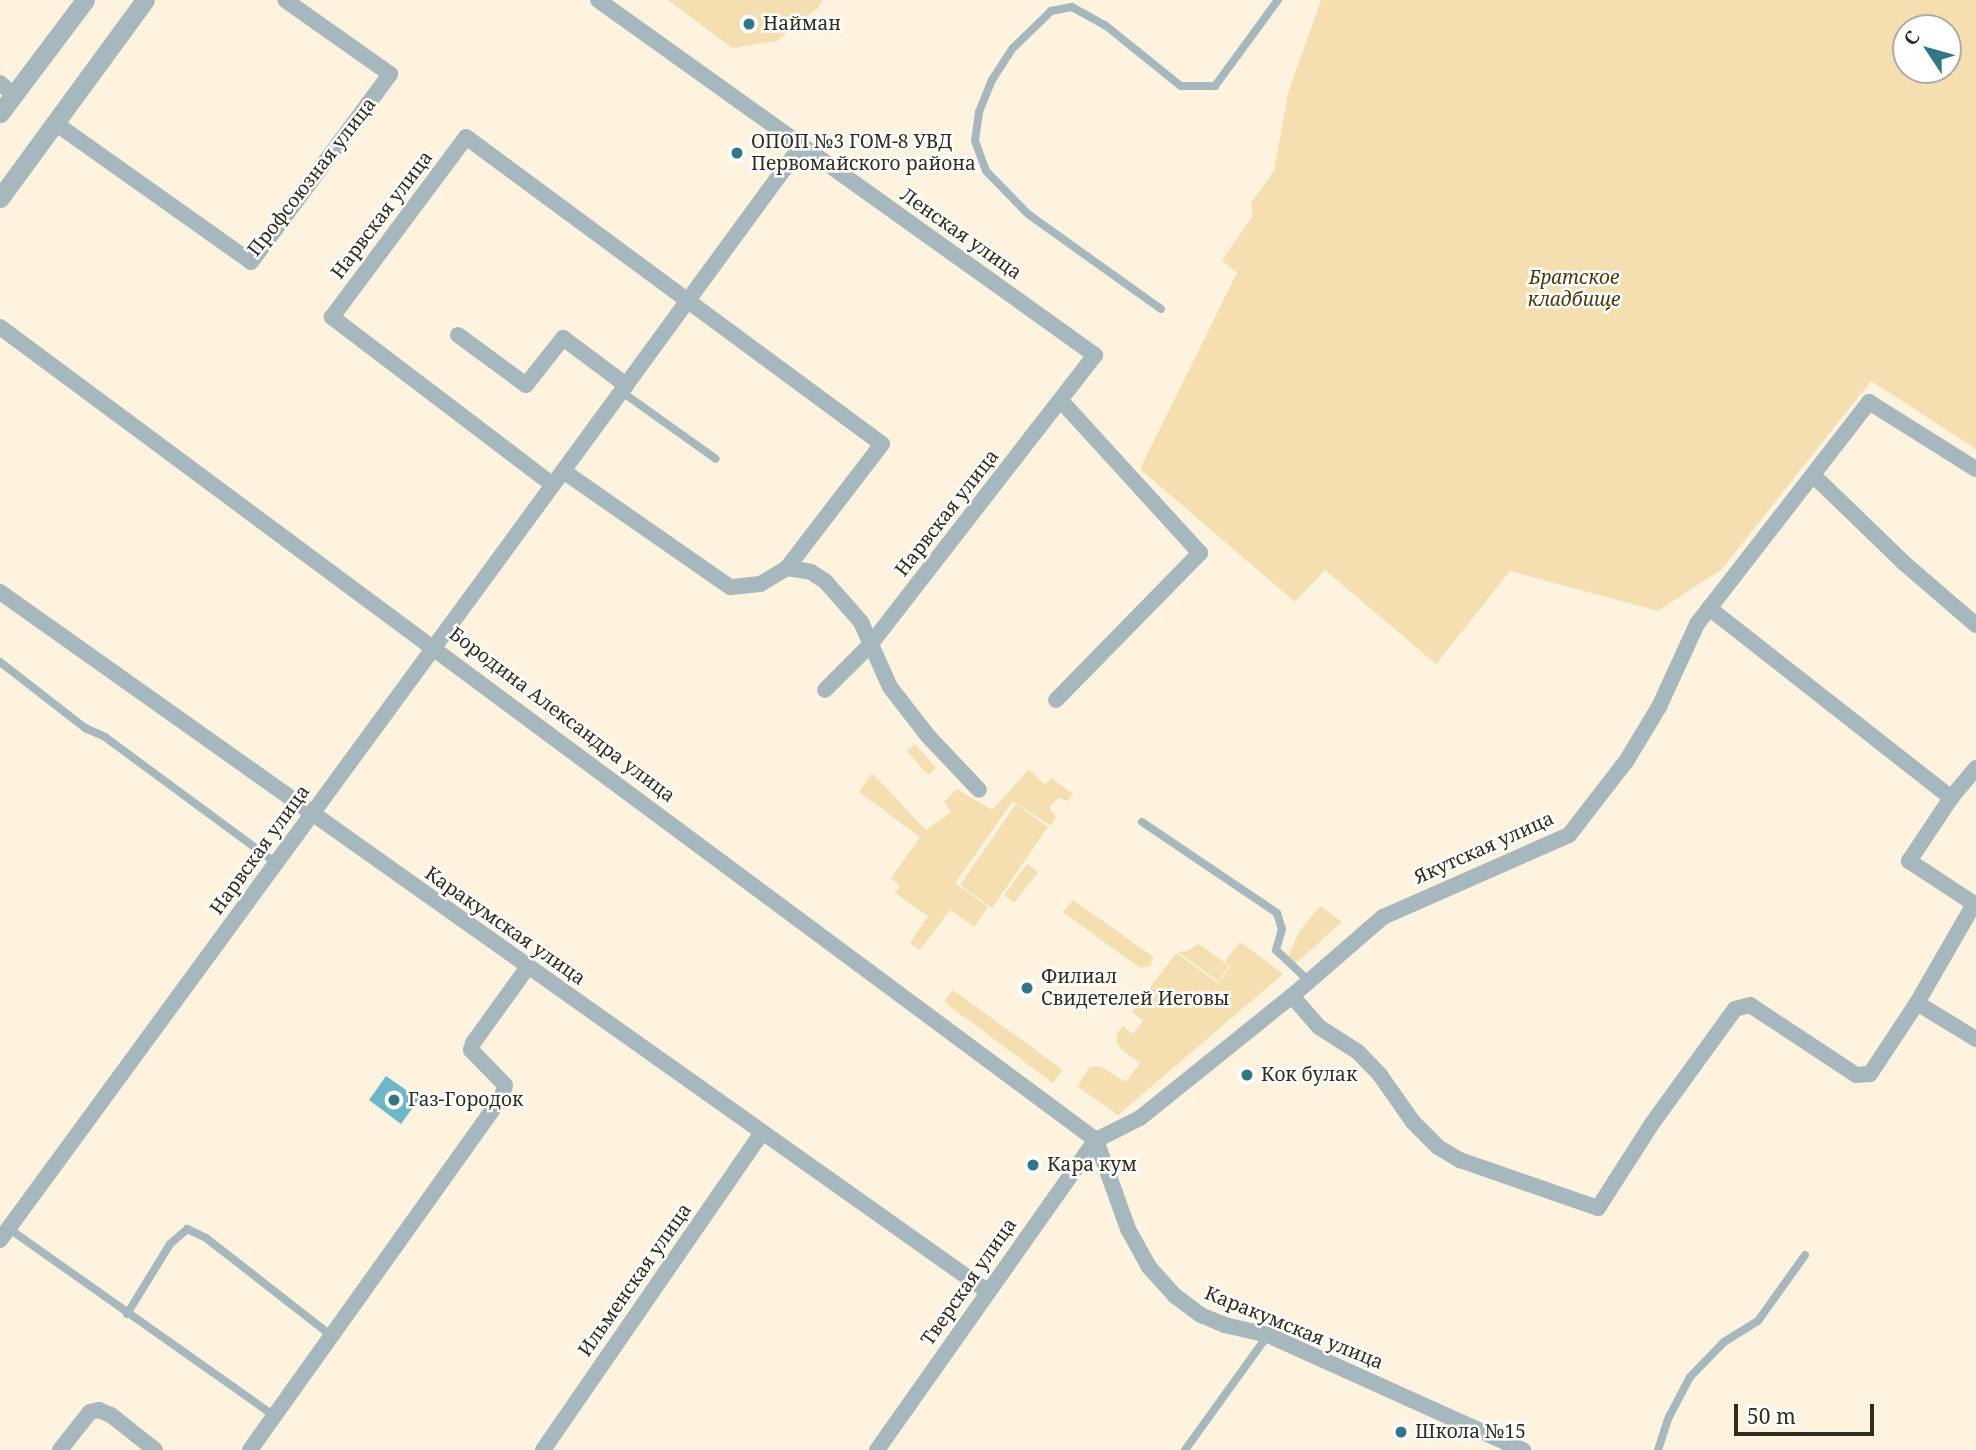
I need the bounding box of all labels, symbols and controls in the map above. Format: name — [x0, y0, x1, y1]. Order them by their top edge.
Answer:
place label: Найман — [763, 13, 841, 35]
north arrow — [1892, 14, 1962, 84]
marker: Найман — [741, 16, 757, 32]
text: С — [1897, 25, 1926, 51]
street label: Профсоюзная улица — [243, 93, 381, 261]
place label: ОПОП №3 ГОМ-8 УВД Первомайского района — [751, 131, 976, 175]
marker: ОПОП №3 ГОМ-8 УВД Первомайского района — [729, 145, 745, 161]
street label: Нарвская улица — [326, 146, 438, 284]
street label: Ленская улица — [896, 184, 1026, 284]
park label: Братское кладбище — [1528, 267, 1620, 311]
street label: Нарвская улица — [890, 445, 1004, 581]
street label: Бородина Александра улица — [445, 623, 679, 807]
street label: Нарвская улица — [205, 781, 315, 919]
street label: Якутская улица — [1411, 807, 1557, 889]
street label: Каракумская улица — [420, 862, 590, 990]
place label: Филиал Свидетелей Иеговы — [1041, 966, 1229, 1010]
marker: Филиал Свидетелей Иеговы — [1019, 980, 1035, 996]
place label: Кок булак — [1261, 1064, 1357, 1086]
marker: Кок булак — [1239, 1067, 1255, 1083]
place label: Газ-Городок — [408, 1089, 523, 1111]
marker: Газ-Городок — [386, 1092, 402, 1108]
place label: Кара кум — [1047, 1154, 1137, 1176]
marker: Кара кум — [1025, 1157, 1041, 1173]
street label: Ильменская улица — [574, 1199, 696, 1361]
street label: Тверская улица — [917, 1214, 1021, 1350]
street label: Каракумская улица — [1201, 1282, 1387, 1374]
scale bar — [1738, 1390, 1878, 1434]
text: 50 m — [1747, 1402, 1796, 1430]
place label: Школа №15 — [1415, 1421, 1526, 1443]
marker: Школа №15 — [1393, 1424, 1409, 1440]

